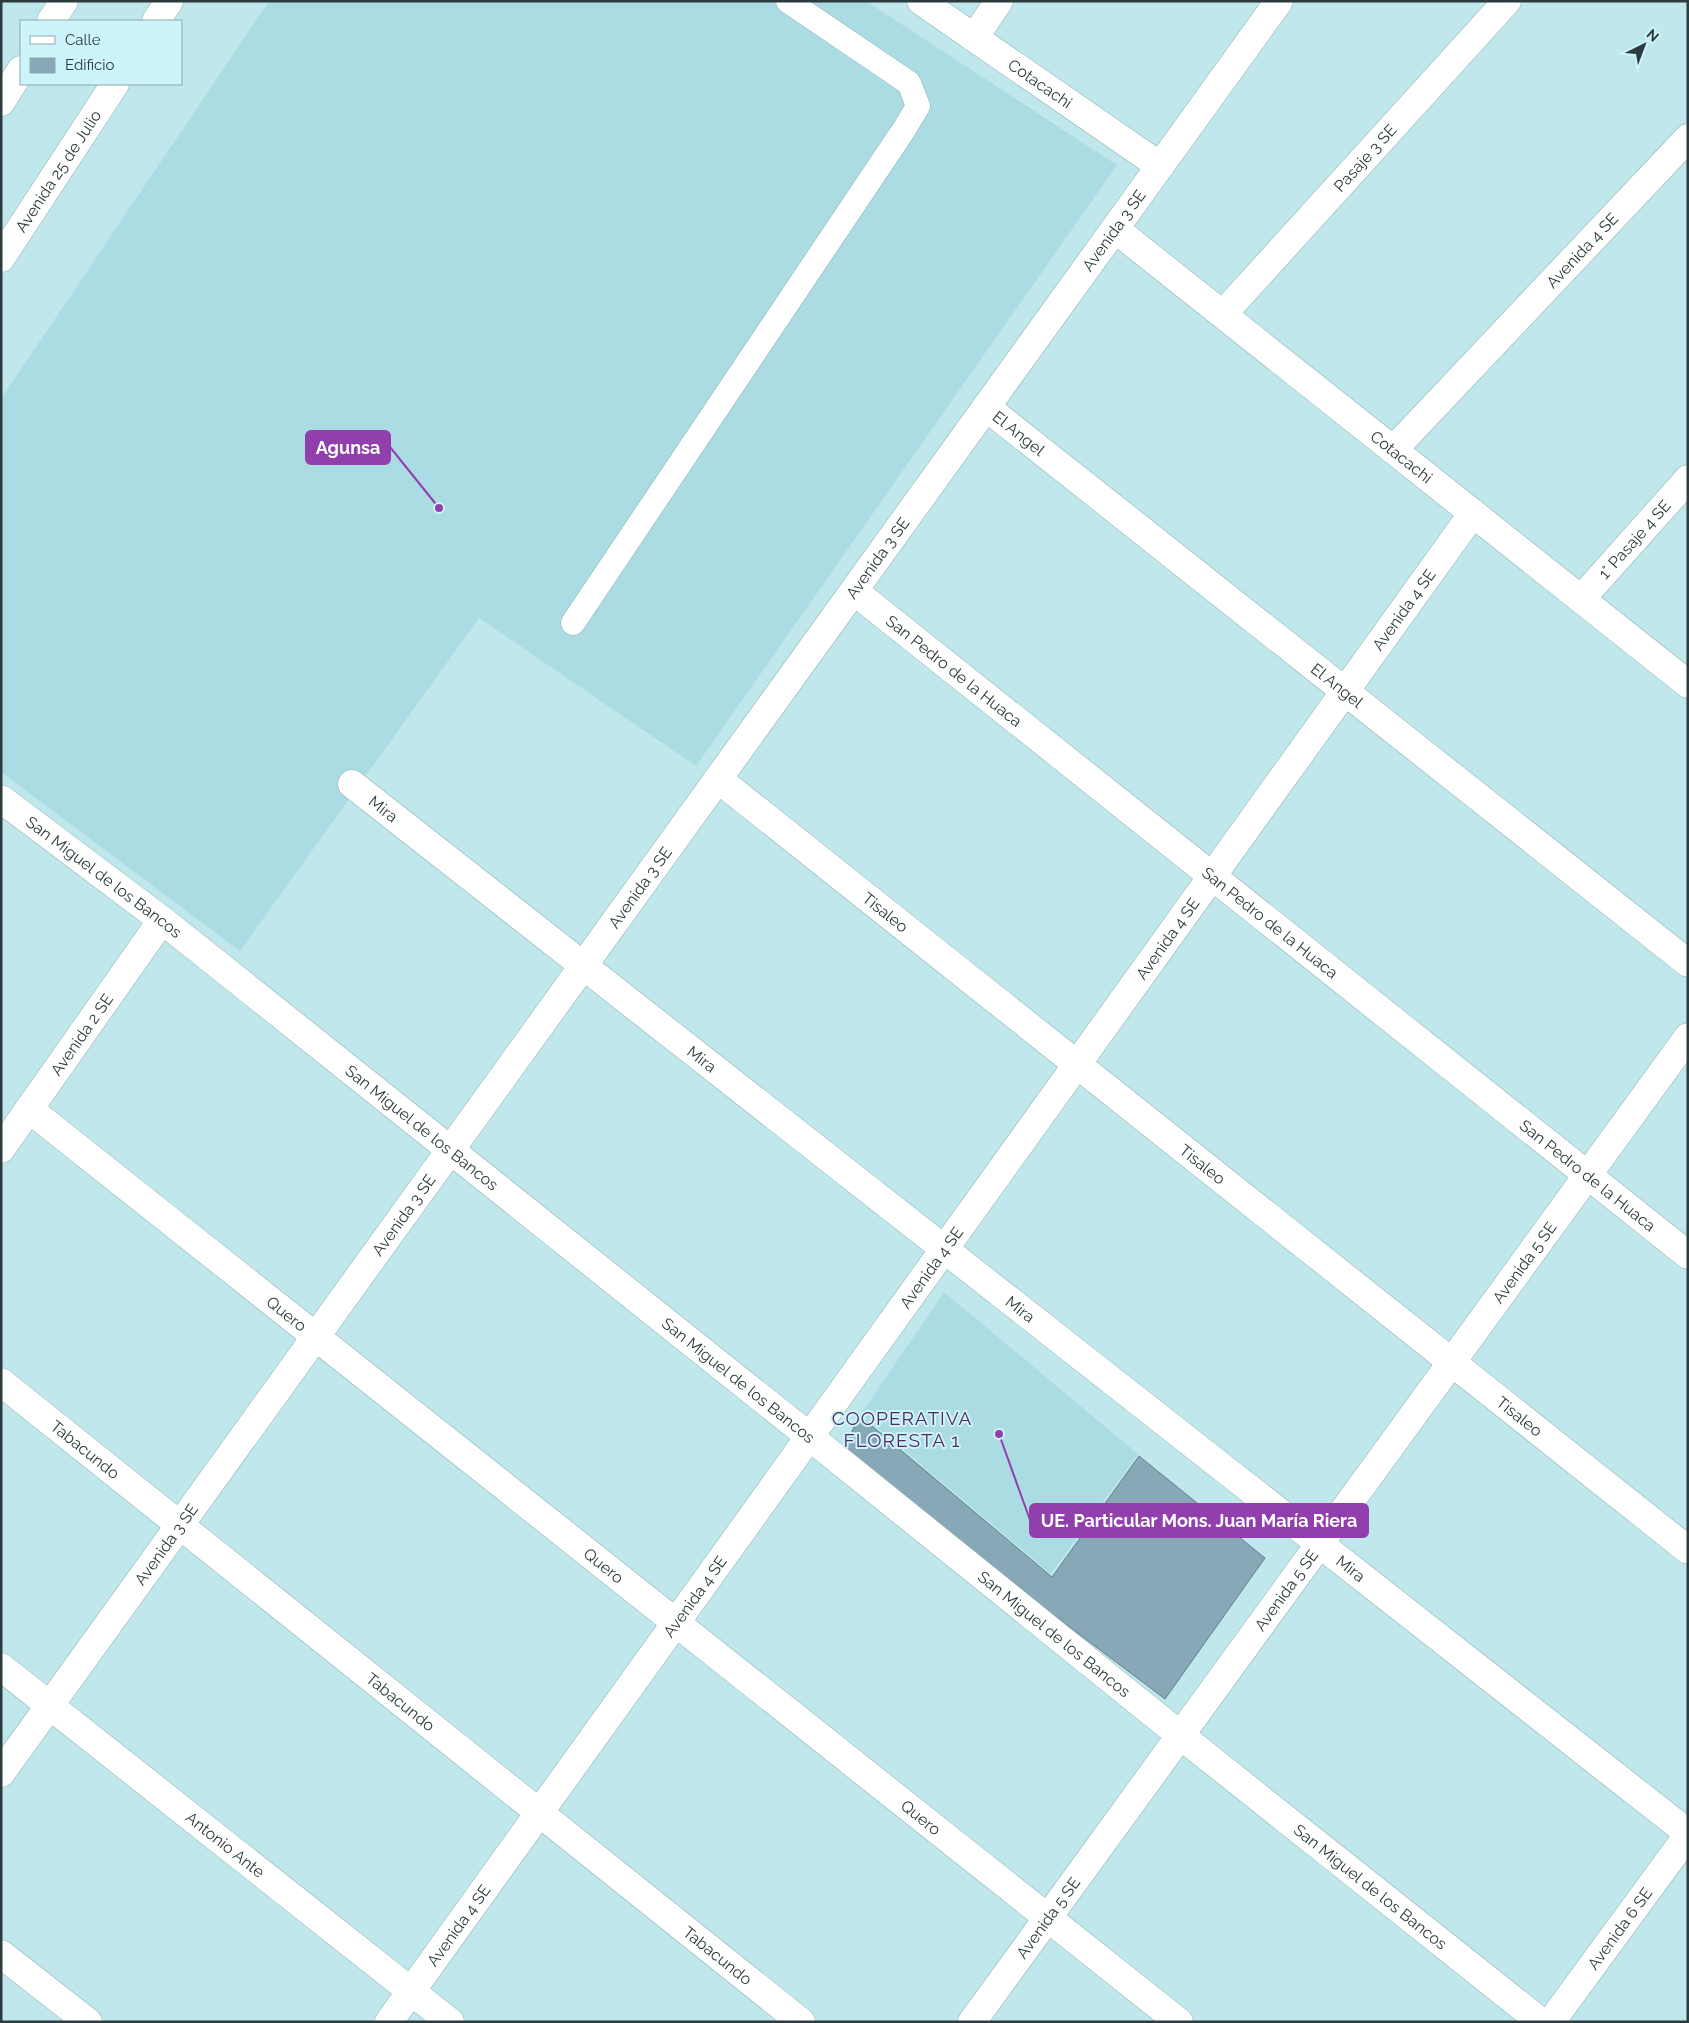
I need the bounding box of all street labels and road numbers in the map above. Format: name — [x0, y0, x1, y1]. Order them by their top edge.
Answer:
street label: Cotacachi — [1004, 55, 1076, 113]
street label: Avenida 25 de Julio — [11, 107, 105, 236]
street label: Pasaje 3 SE — [1330, 120, 1401, 196]
street label: Avenida 3 SE — [1078, 186, 1150, 275]
street label: Avenida 4 SE — [1542, 209, 1622, 292]
street label: El Angel — [989, 407, 1049, 460]
street label: Cotacachi — [1367, 427, 1436, 487]
street label: 1° Pasaje 4 SE — [1594, 496, 1675, 583]
street label: Avenida 3 SE — [842, 514, 914, 603]
street label: Avenida 4 SE — [1368, 565, 1440, 654]
street label: San Pedro de la Huaca — [882, 611, 1026, 731]
street label: El Angel — [1307, 659, 1367, 712]
street label: Mira — [365, 792, 402, 826]
street label: San Miguel de los Bancos — [22, 812, 186, 942]
street label: Avenida 3 SE — [604, 843, 676, 932]
street label: San Pedro de la Huaca — [1198, 863, 1342, 983]
street label: Tisaleo — [859, 889, 912, 936]
street label: Avenida 4 SE — [1132, 894, 1204, 983]
street label: Avenida 2 SE — [47, 990, 117, 1079]
street label: Mira — [683, 1042, 720, 1077]
street label: San Miguel de los Bancos — [341, 1061, 502, 1195]
street label: San Pedro de la Huaca — [1516, 1116, 1659, 1235]
street label: Tisaleo — [1176, 1141, 1229, 1188]
street label: Avenida 3 SE — [368, 1171, 440, 1260]
street label: Avenida 5 SE — [1489, 1218, 1561, 1307]
street label: Avenida 4 SE — [896, 1223, 967, 1312]
street label: Quero — [263, 1292, 310, 1336]
street label: Mira — [1002, 1292, 1039, 1327]
street label: San Miguel de los Bancos — [658, 1314, 819, 1447]
street label: Tisaleo — [1493, 1393, 1546, 1440]
street label: Tabacundo — [47, 1417, 123, 1483]
street label: Avenida 3 SE — [131, 1500, 202, 1589]
street label: Quero — [580, 1544, 627, 1587]
street label: Avenida 5 SE — [1251, 1546, 1322, 1635]
street label: Mira — [1332, 1551, 1369, 1586]
street label: Avenida 4 SE — [659, 1552, 731, 1641]
street label: San Miguel de los Bancos — [974, 1567, 1134, 1701]
street label: Tabacundo — [362, 1669, 439, 1735]
street label: Quero — [897, 1796, 945, 1839]
street label: Antonio Ante — [182, 1808, 268, 1882]
street label: San Miguel de los Bancos — [1290, 1820, 1451, 1954]
street label: Avenida 5 SE — [1012, 1873, 1084, 1962]
street label: Avenida 4 SE — [423, 1881, 495, 1970]
street label: Avenida 6 SE — [1584, 1884, 1656, 1973]
street label: Tabacundo — [679, 1923, 756, 1989]

